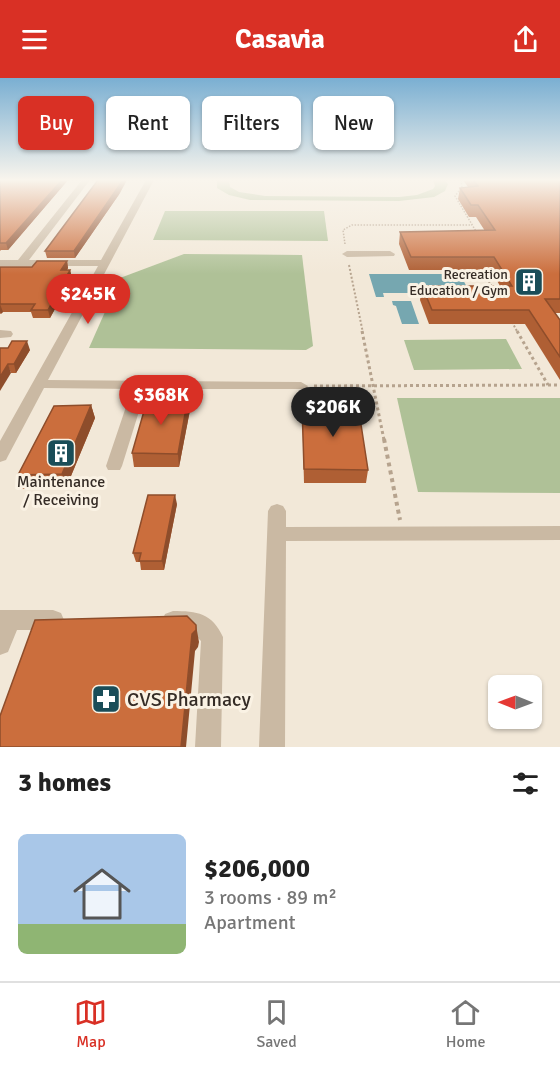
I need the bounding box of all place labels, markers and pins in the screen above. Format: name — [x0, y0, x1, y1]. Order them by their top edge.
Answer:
place label: Recreation Education / Gym — [409, 266, 508, 299]
building icon: Recreation Education / Gym — [513, 266, 545, 298]
pin: $245K — [46, 274, 130, 325]
pin: $368K — [119, 375, 203, 426]
pin: $206K — [291, 387, 375, 438]
building icon: Maintenance / Receiving — [45, 437, 77, 469]
place label: Maintenance / Receiving — [17, 472, 105, 510]
pharmacy icon: CVS Pharmacy — [90, 683, 122, 715]
place label: CVS Pharmacy — [127, 687, 251, 712]

